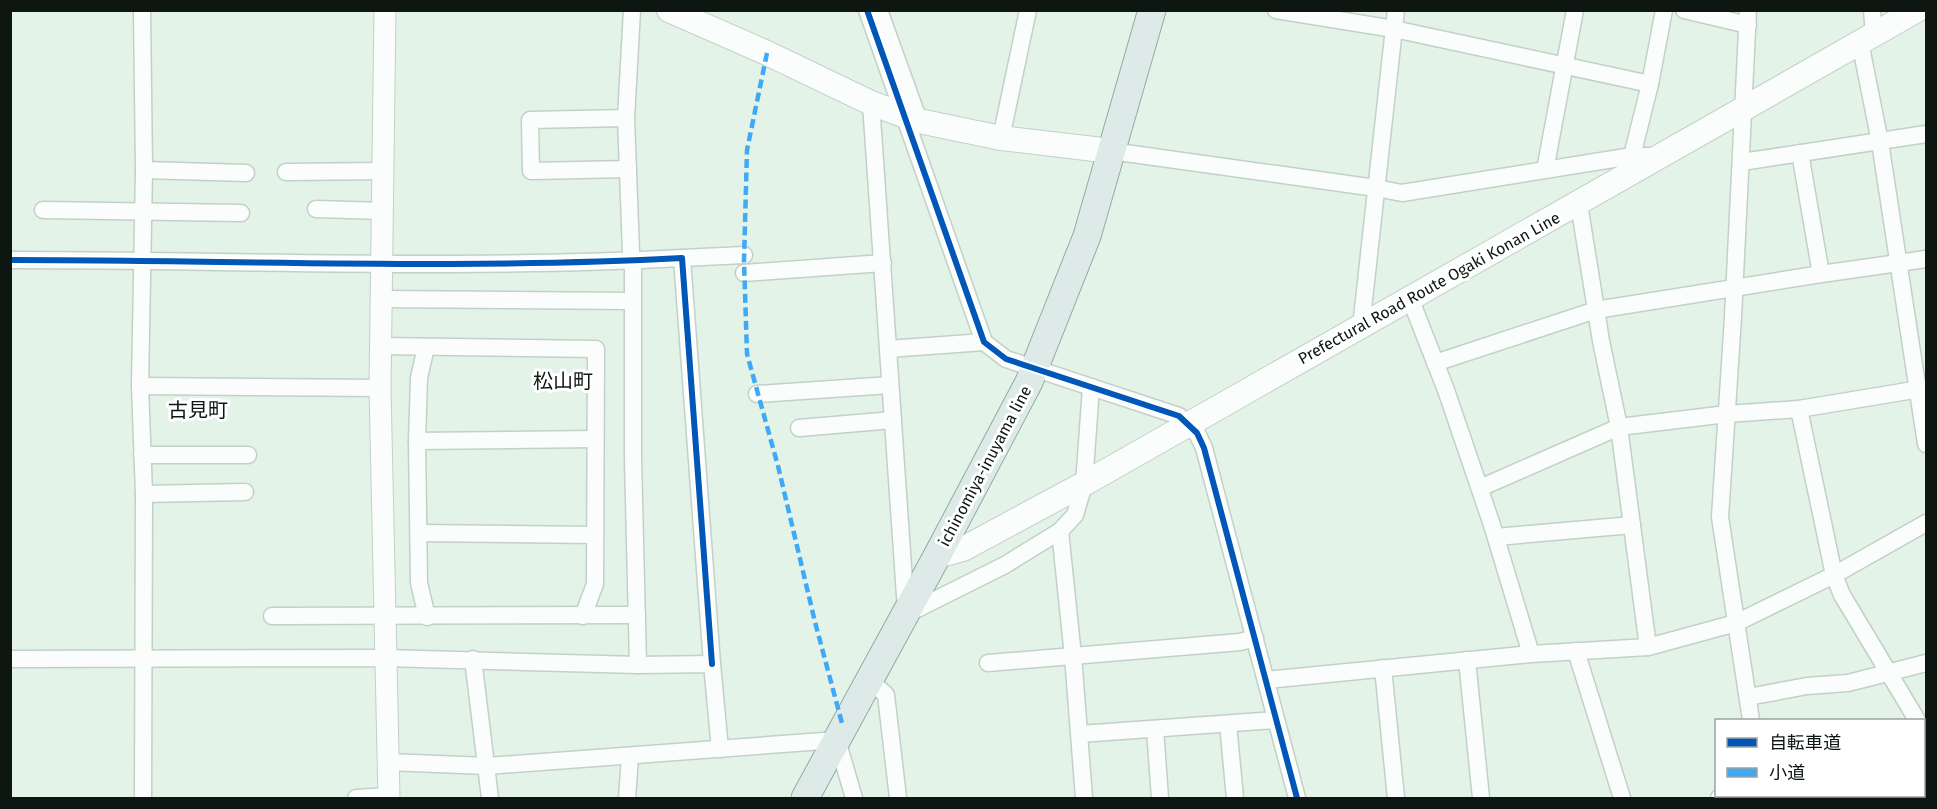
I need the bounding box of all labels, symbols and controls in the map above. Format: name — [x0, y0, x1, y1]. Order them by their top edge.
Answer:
street label: Prefectural Road Route Ogaki Konan Line — [1295, 208, 1563, 368]
district label: 松山町 — [533, 369, 593, 393]
street label: ichinomiya-inuyama line — [935, 382, 1035, 550]
district label: 古見町 — [168, 398, 228, 422]
legend — [1715, 719, 1925, 797]
text: 自転車道 — [1769, 732, 1841, 754]
text: 小道 — [1769, 762, 1805, 784]

